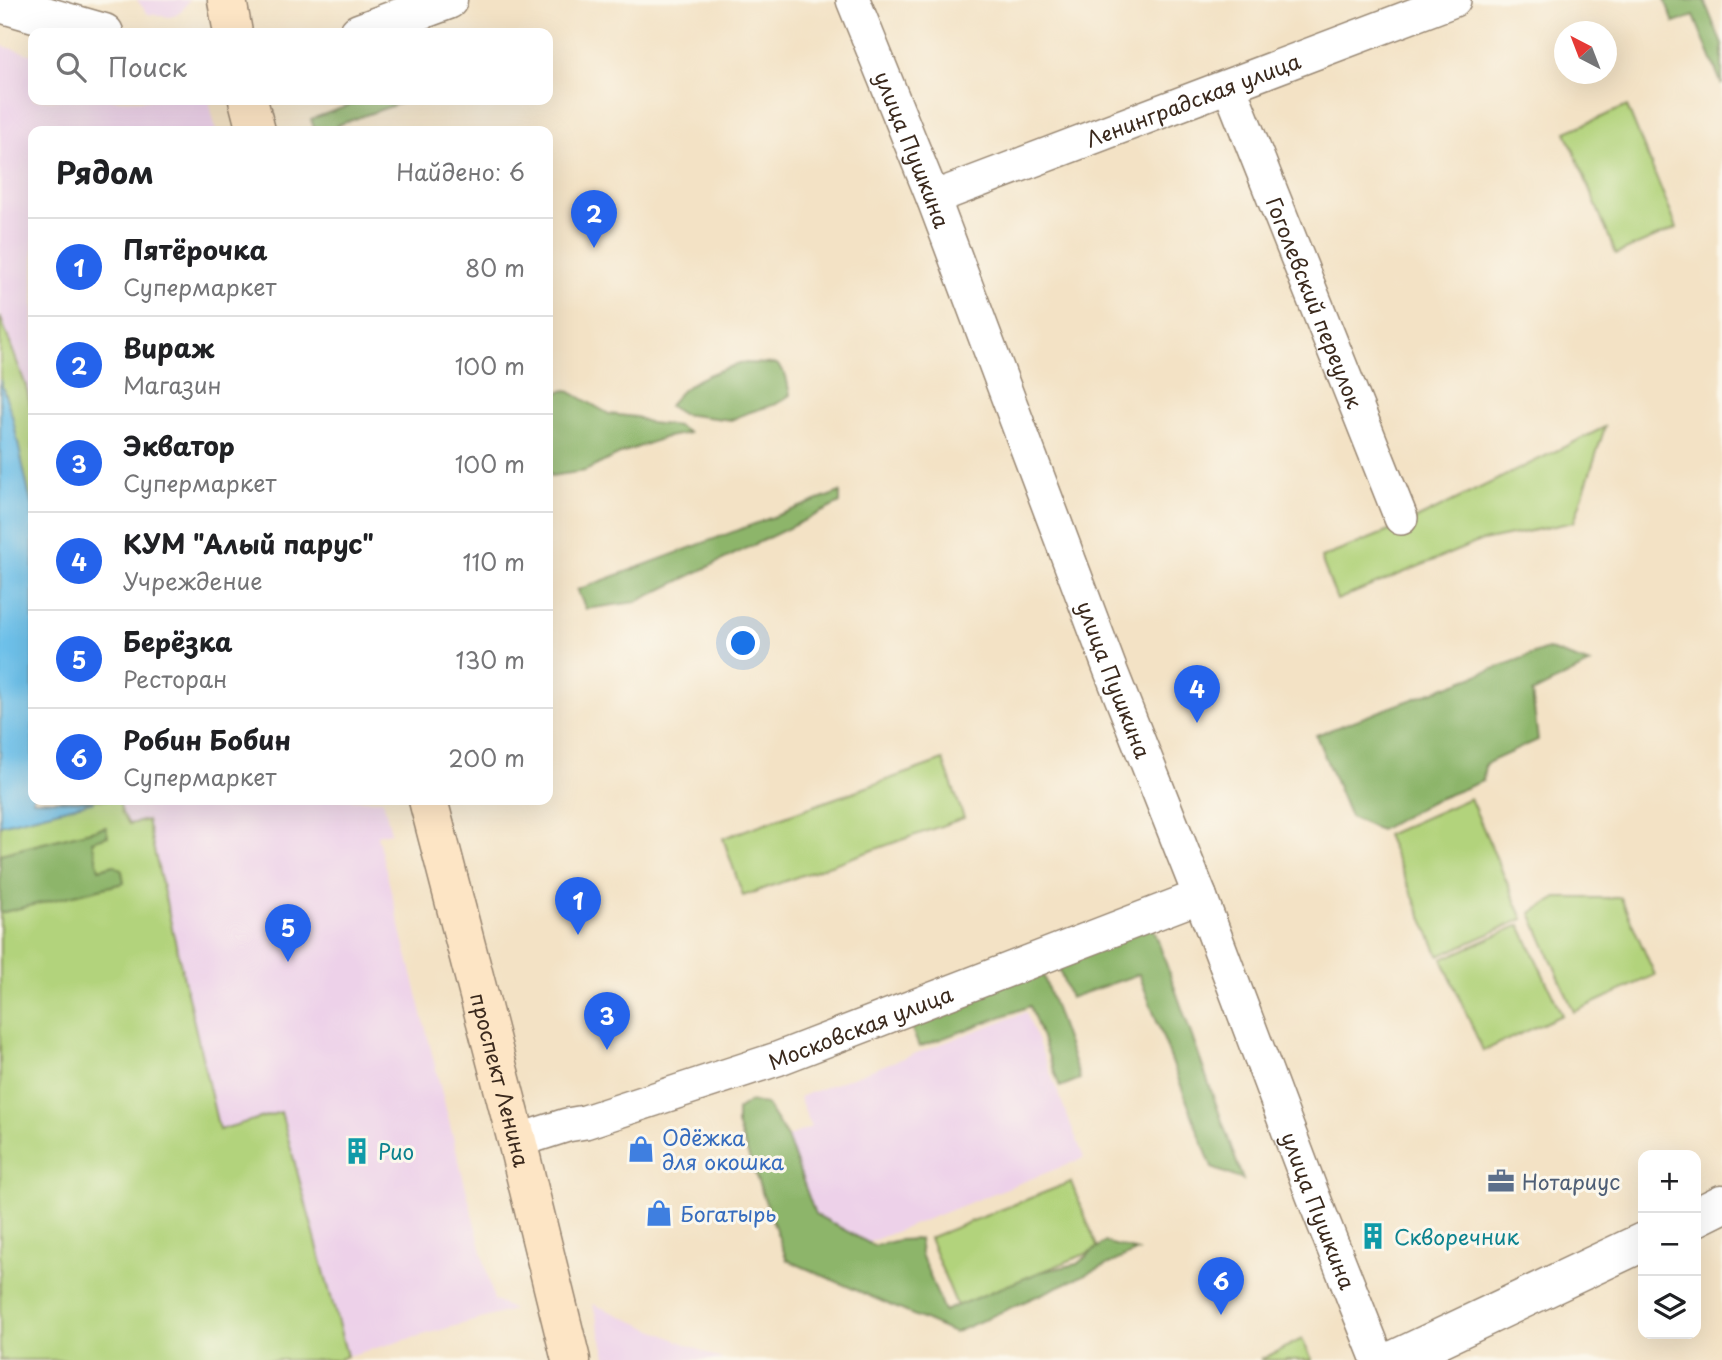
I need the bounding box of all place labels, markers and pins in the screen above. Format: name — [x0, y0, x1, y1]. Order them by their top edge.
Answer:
pin: 2 — [571, 190, 617, 248]
pin: 4 — [1174, 665, 1220, 723]
pin: 1 — [555, 877, 601, 935]
pin: 5 — [265, 904, 311, 962]
pin: 3 — [584, 992, 630, 1050]
place label: Одёжка для окошка — [662, 1121, 785, 1177]
shop icon: Одёжка для окошка — [626, 1134, 656, 1164]
place label: Рио — [378, 1135, 414, 1167]
building icon: Рио — [342, 1136, 372, 1166]
place label: Нотариус — [1522, 1165, 1620, 1197]
office icon: Нотариус — [1486, 1166, 1516, 1196]
place label: Богатырь — [680, 1197, 776, 1229]
shop icon: Богатырь — [644, 1198, 674, 1228]
place label: Скворечник — [1394, 1220, 1519, 1252]
building icon: Скворечник — [1358, 1221, 1388, 1251]
pin: 6 — [1198, 1257, 1244, 1315]

